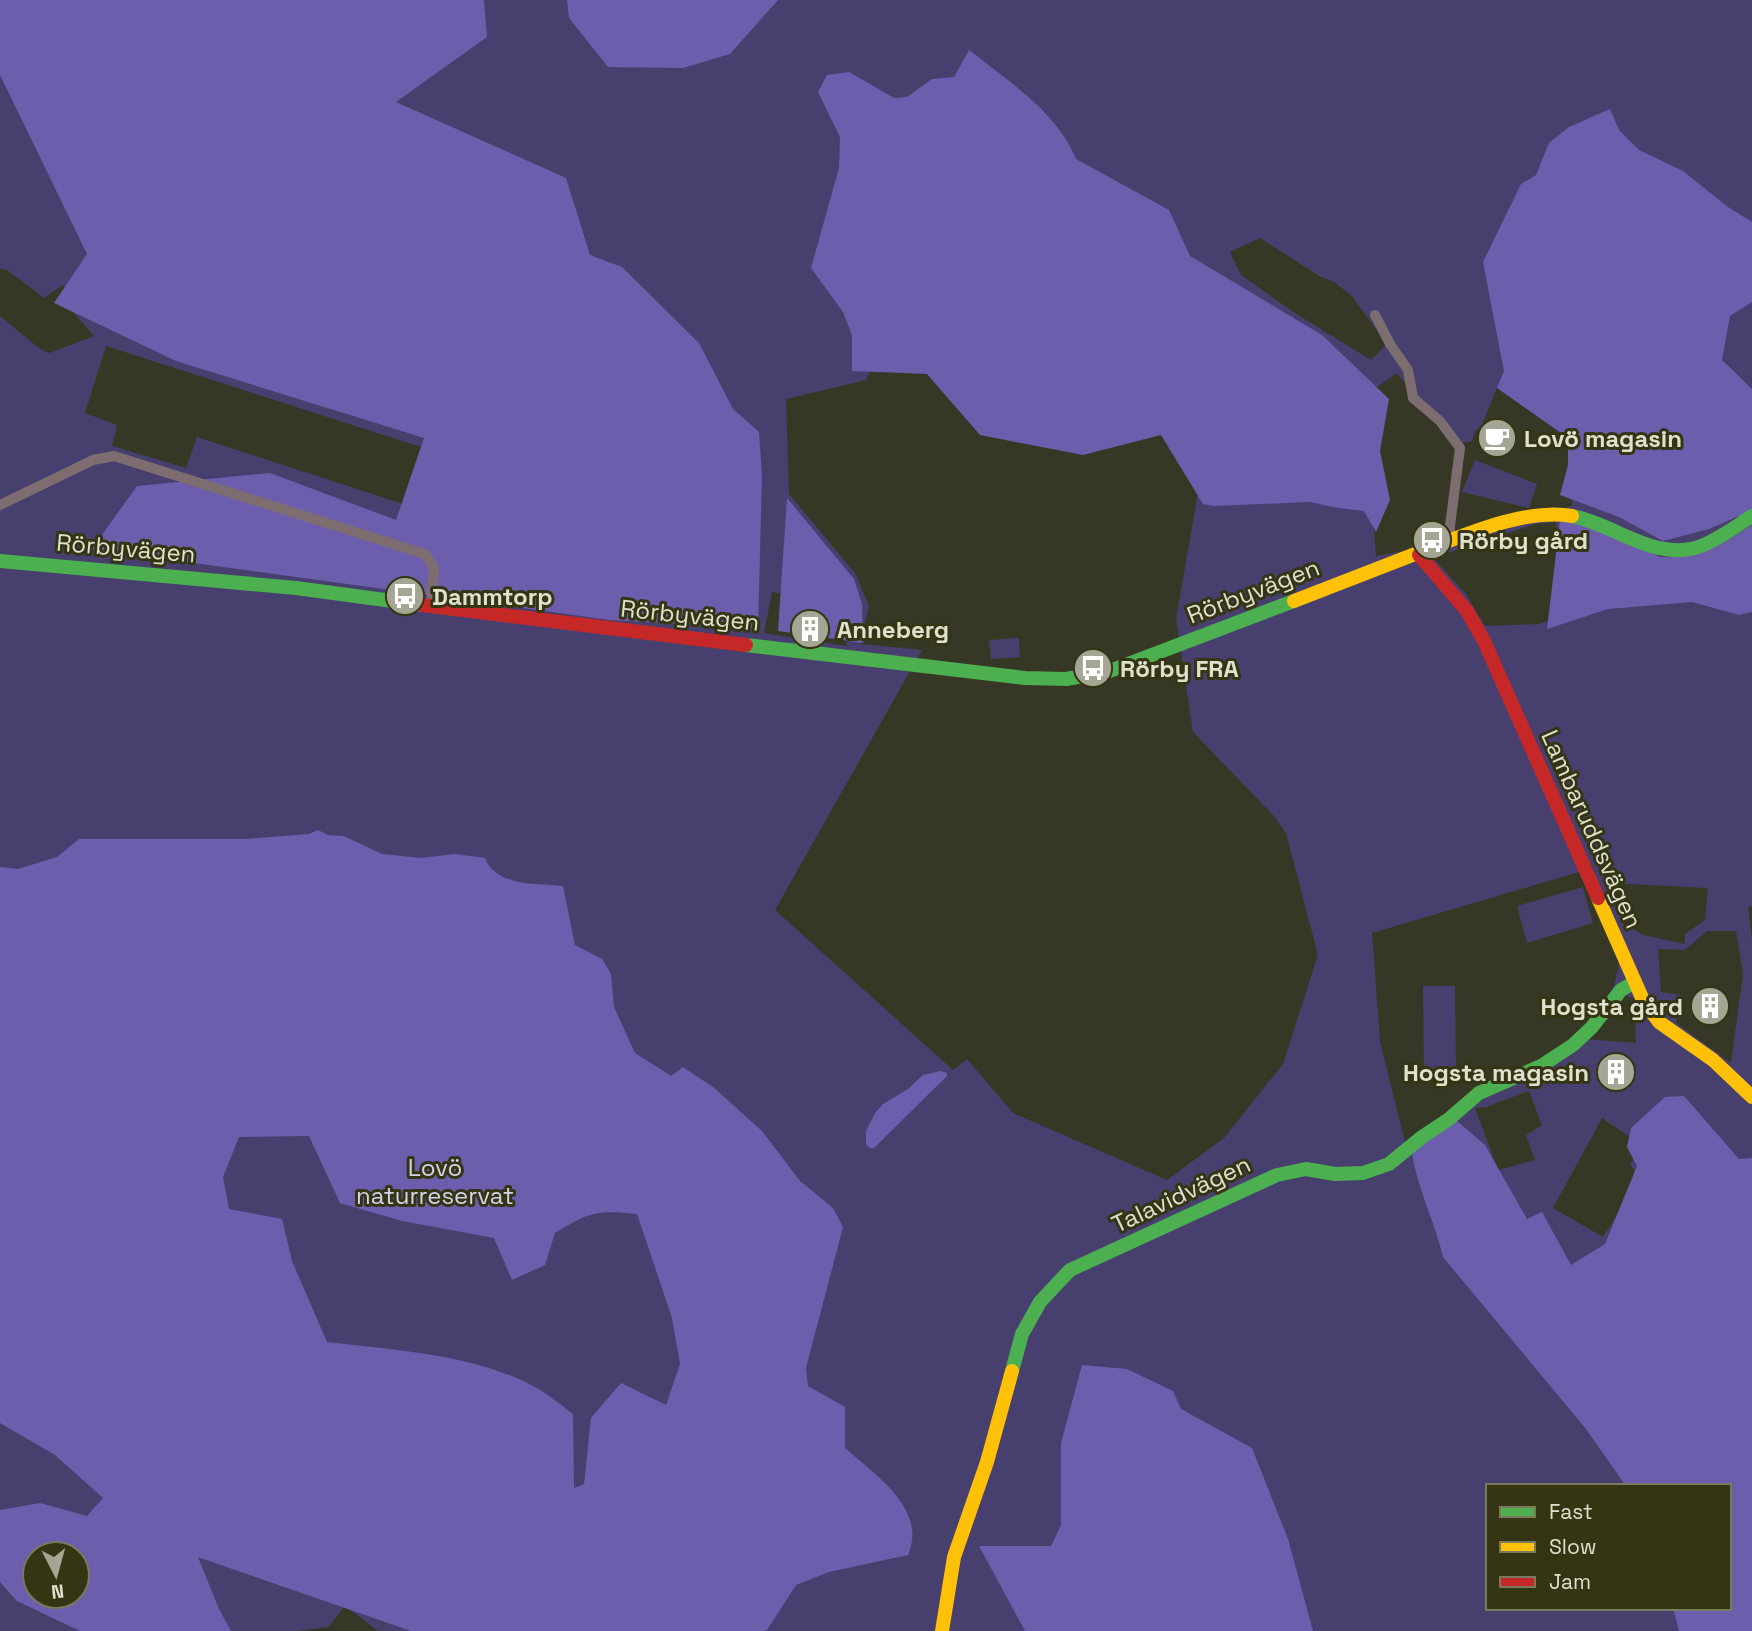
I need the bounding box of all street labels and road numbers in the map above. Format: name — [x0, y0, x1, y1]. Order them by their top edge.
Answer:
street label: Rörbyvägen — [55, 526, 197, 570]
street label: Rörbyvägen — [1182, 552, 1324, 630]
street label: Rörbyvägen — [619, 592, 761, 638]
street label: Lambaruddsvägen — [1534, 725, 1650, 933]
street label: Talavidvägen — [1107, 1148, 1255, 1240]

